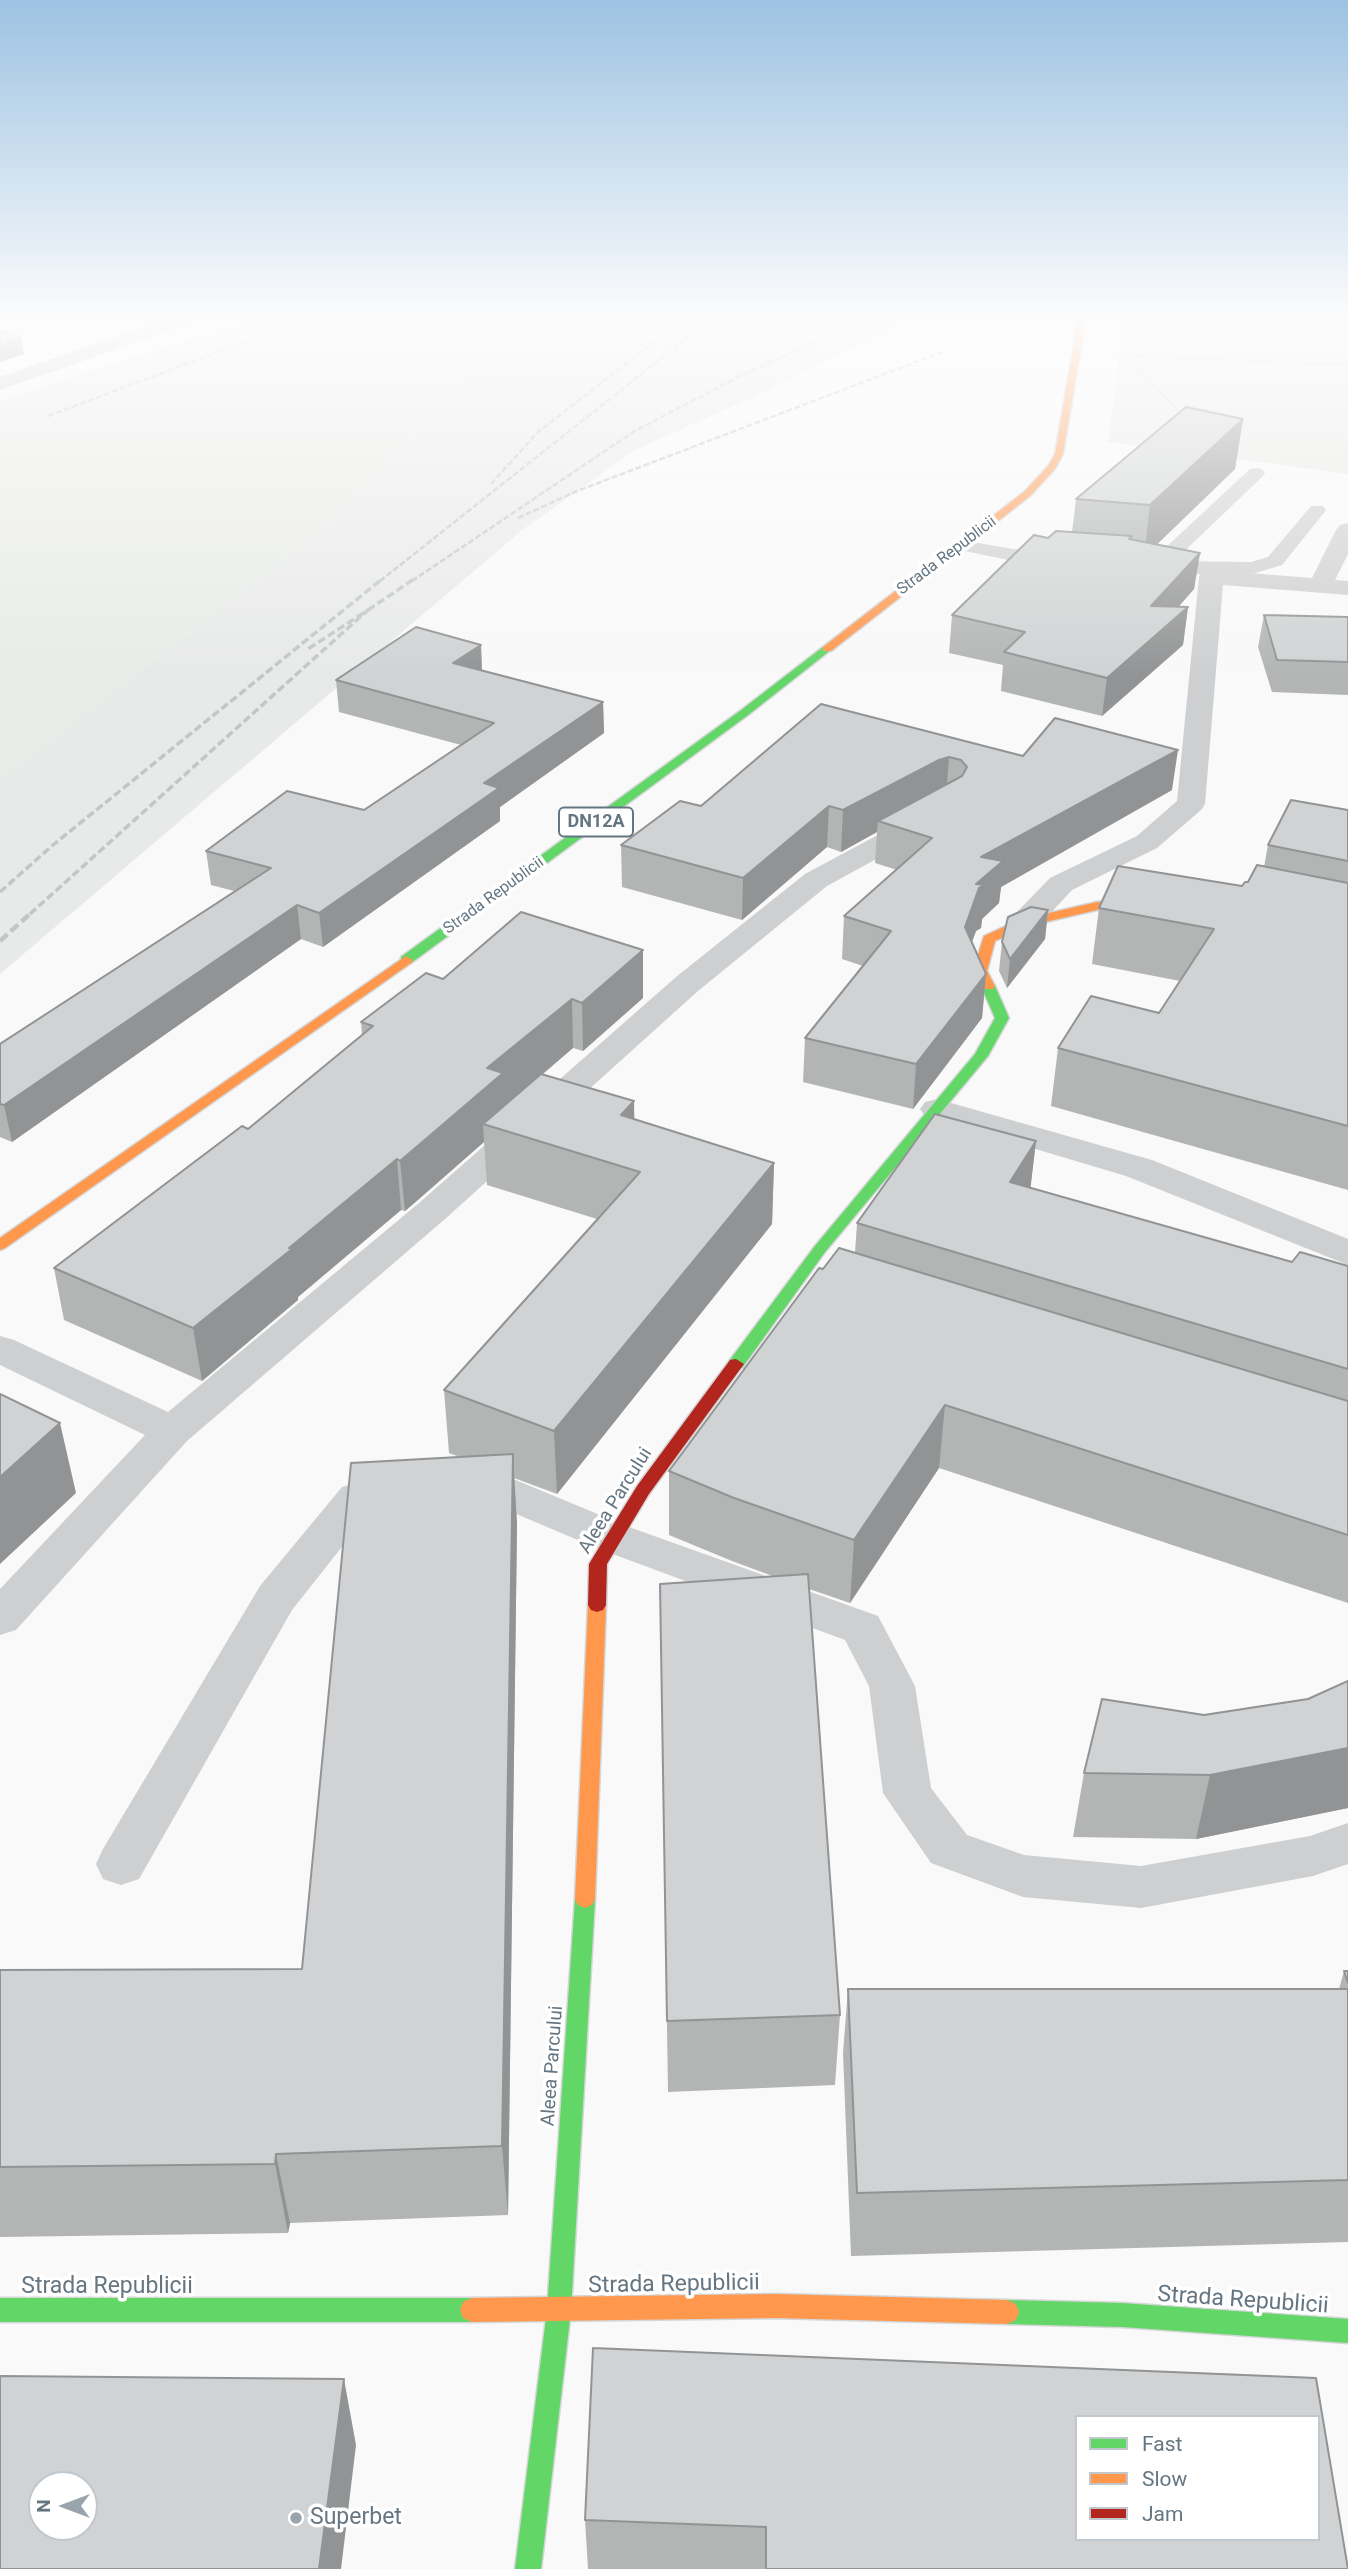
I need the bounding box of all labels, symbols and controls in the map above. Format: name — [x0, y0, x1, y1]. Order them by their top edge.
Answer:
street label: Strada Republicii — [894, 512, 1000, 600]
road number: DN12A — [559, 808, 633, 836]
street label: Strada Republicii — [440, 853, 548, 939]
street label: Aleea Parcului — [574, 1444, 658, 1558]
street label: Aleea Parcului — [537, 2005, 569, 2127]
street label: Strada Republicii — [588, 2270, 760, 2300]
street label: Strada Republicii — [21, 2273, 193, 2301]
street label: Strada Republicii — [1156, 2281, 1330, 2321]
legend — [1075, 2415, 1320, 2541]
text: Fast — [1142, 2432, 1182, 2456]
text: Slow — [1142, 2467, 1187, 2491]
north arrow — [28, 2471, 98, 2541]
text: N — [32, 2499, 55, 2513]
text: Jam — [1142, 2502, 1183, 2526]
place label: Superbet — [310, 2504, 402, 2532]
marker: Superbet — [288, 2510, 304, 2526]

